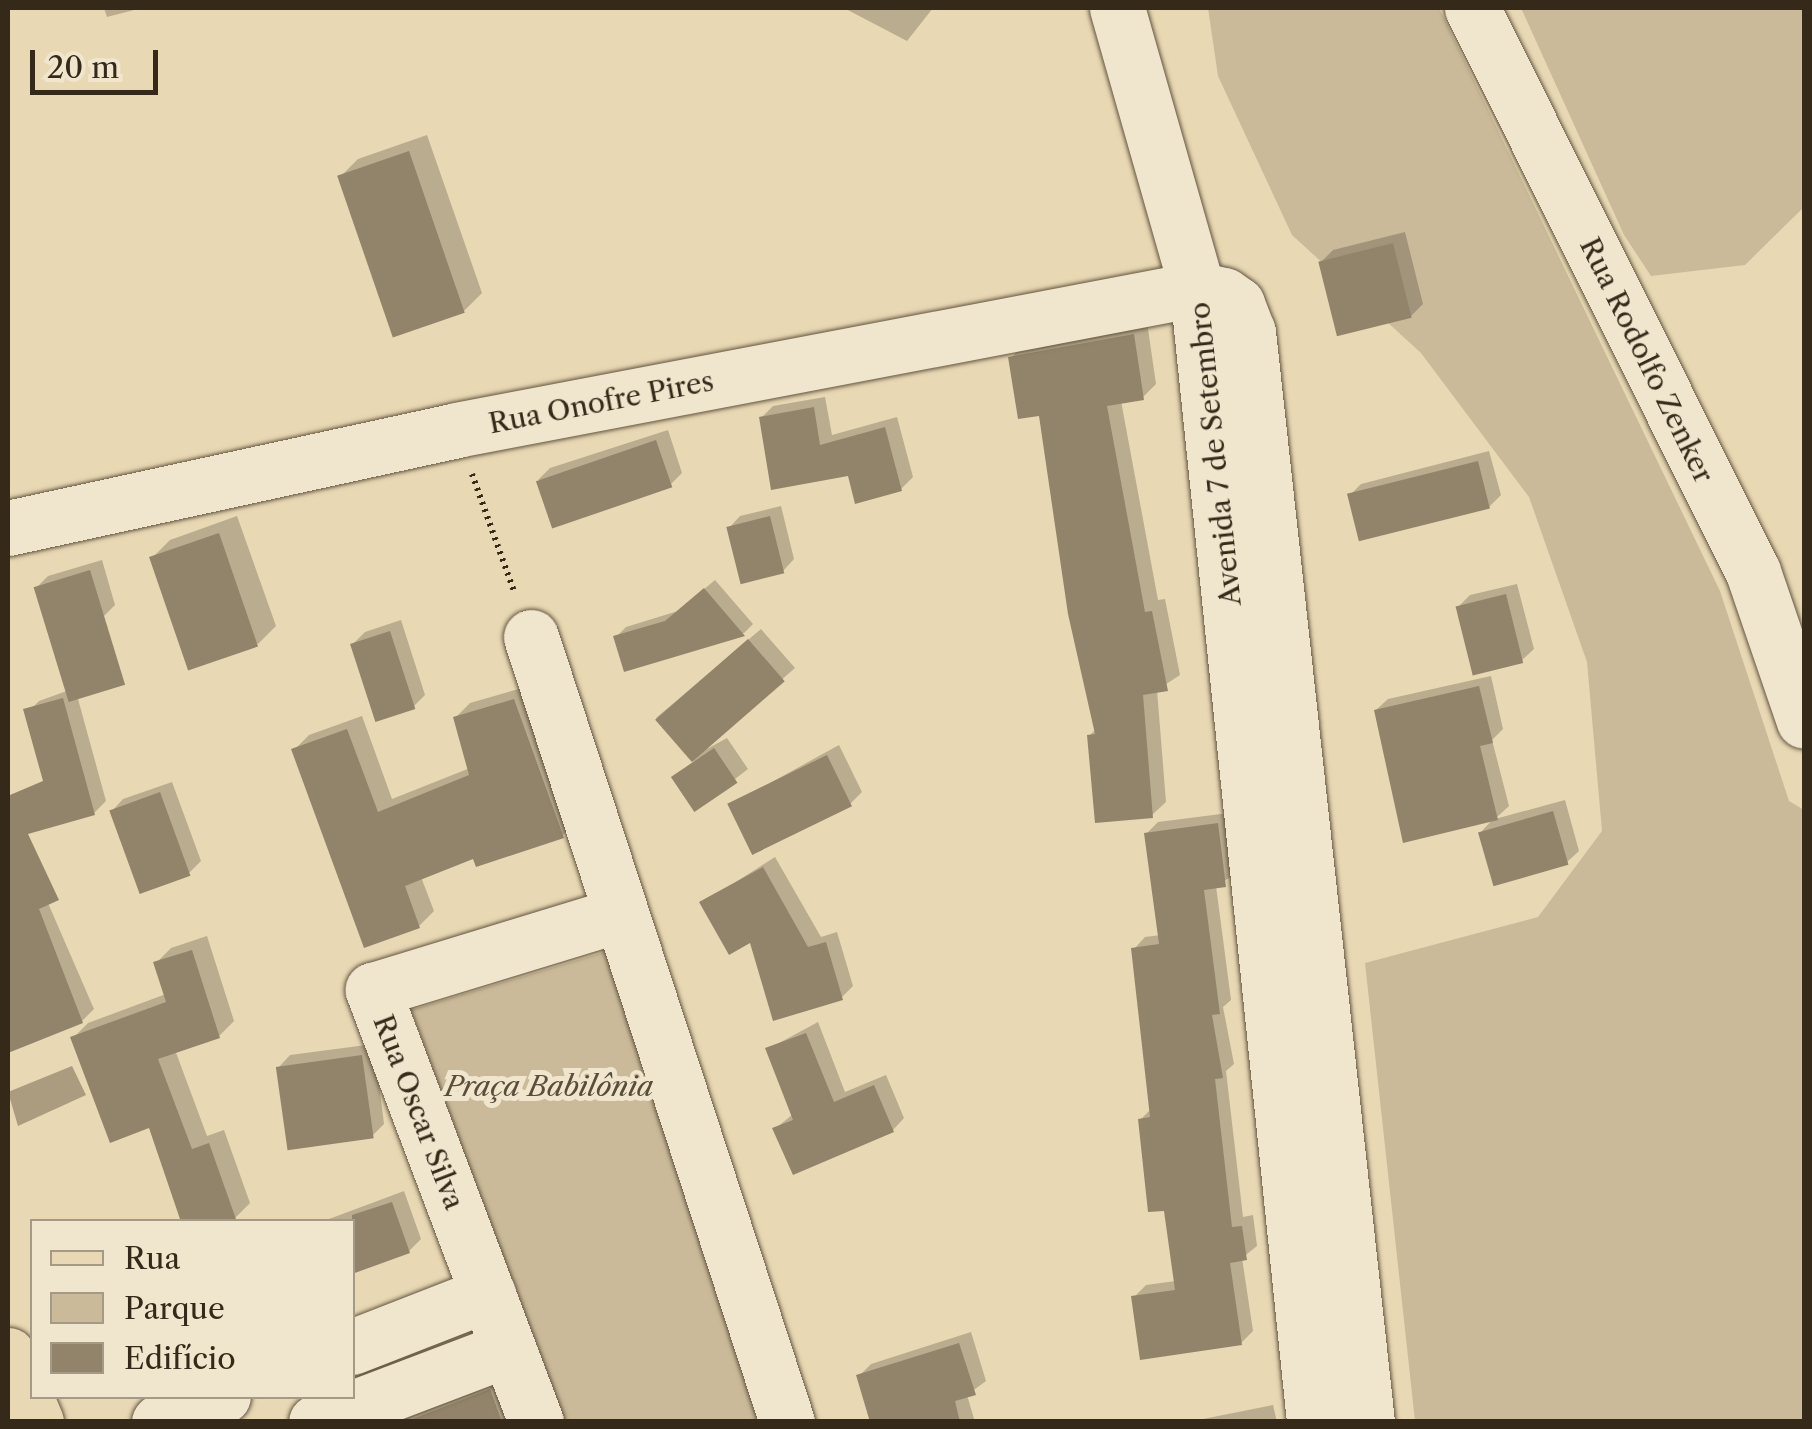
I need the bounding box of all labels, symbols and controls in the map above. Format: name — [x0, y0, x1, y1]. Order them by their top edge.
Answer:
scale bar — [35, 30, 162, 92]
text: 20 m — [47, 49, 119, 86]
street label: Rua Rodolfo Zenker — [1573, 232, 1721, 488]
street label: Avenida 7 de Setembro — [1182, 300, 1248, 608]
street label: Rua Onofre Pires — [486, 364, 716, 440]
street label: Rua Oscar Silva — [366, 1010, 472, 1214]
park label: Praça Babilônia — [445, 1069, 653, 1103]
legend — [30, 1219, 355, 1399]
text: Rua — [124, 1240, 180, 1277]
text: Parque — [124, 1290, 225, 1327]
text: Edifício — [124, 1340, 236, 1377]

